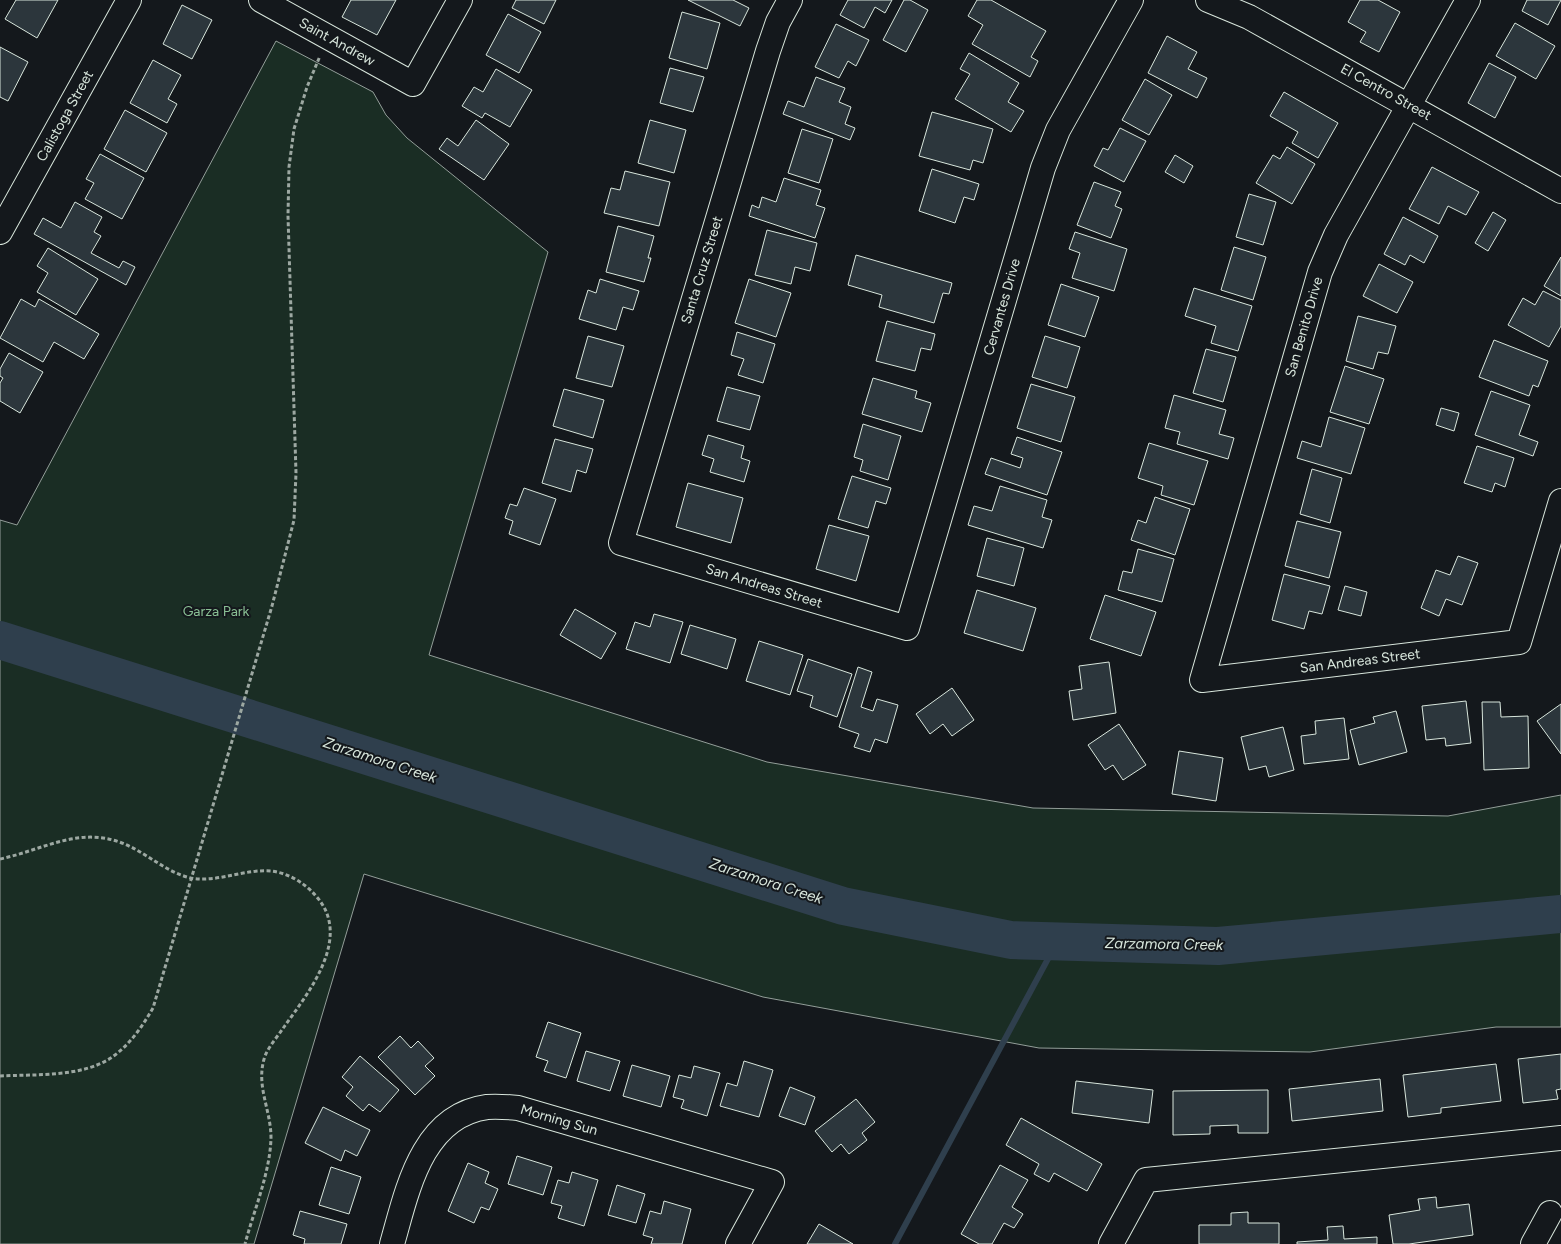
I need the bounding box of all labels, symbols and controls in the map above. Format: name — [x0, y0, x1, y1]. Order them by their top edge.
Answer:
street label: Saint Andrew — [296, 14, 378, 70]
street label: El Centro Street — [1338, 60, 1434, 124]
street label: Calistoga Street — [33, 67, 97, 165]
street label: Santa Cruz Street — [678, 214, 726, 326]
street label: Cervantes Drive — [980, 256, 1024, 357]
street label: San Benito Drive — [1282, 275, 1327, 379]
street label: San Andreas Street — [704, 560, 824, 612]
park label: Garza Park — [183, 603, 250, 620]
street label: San Andreas Street — [1299, 645, 1421, 677]
water label: Zarzamora Creek — [321, 733, 440, 787]
water label: Zarzamora Creek — [707, 854, 826, 908]
water label: Zarzamora Creek — [1105, 934, 1224, 954]
street label: Morning Sun — [518, 1101, 600, 1139]

